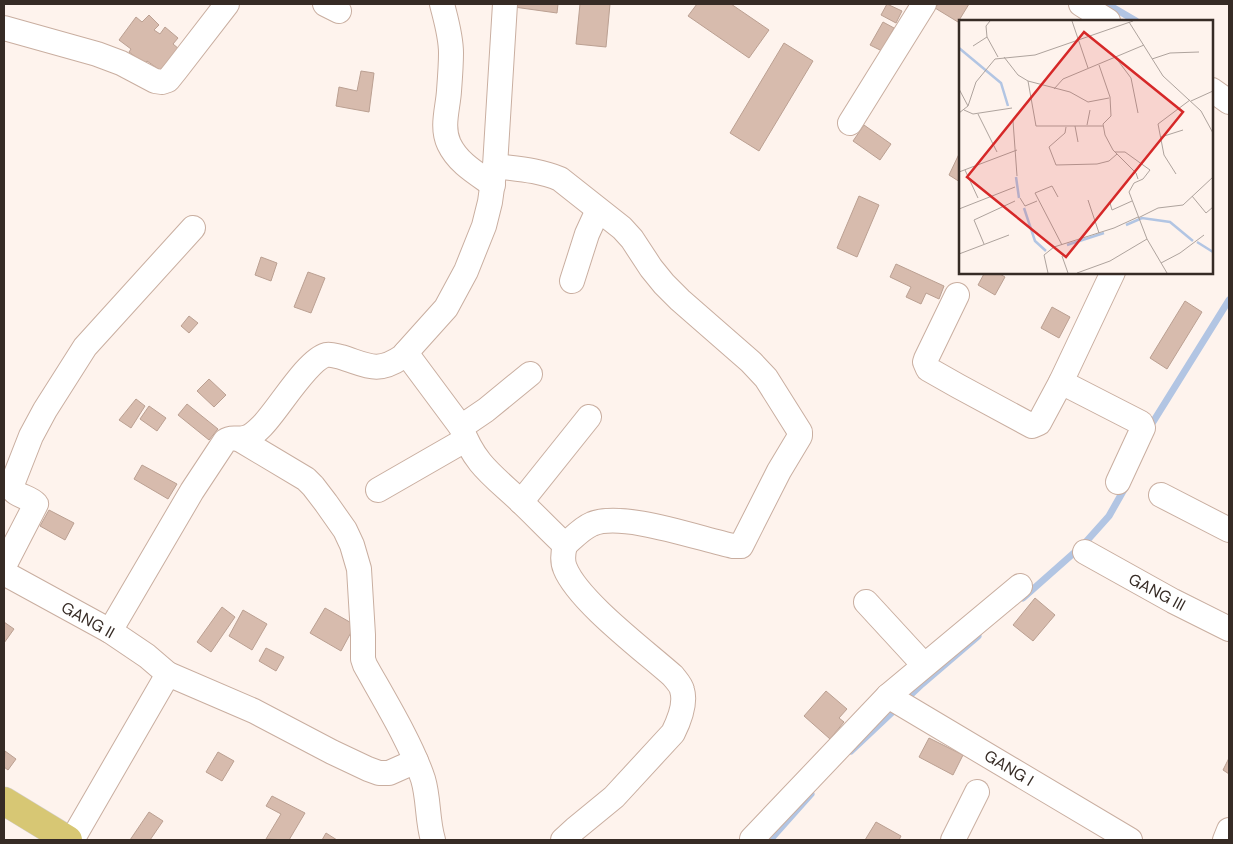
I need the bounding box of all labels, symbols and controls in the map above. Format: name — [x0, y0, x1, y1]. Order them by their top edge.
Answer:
inset map — [959, 20, 1213, 274]
street label: GANG III — [1125, 568, 1189, 616]
street label: GANG II — [58, 597, 118, 643]
street label: GANG I — [980, 745, 1038, 791]

